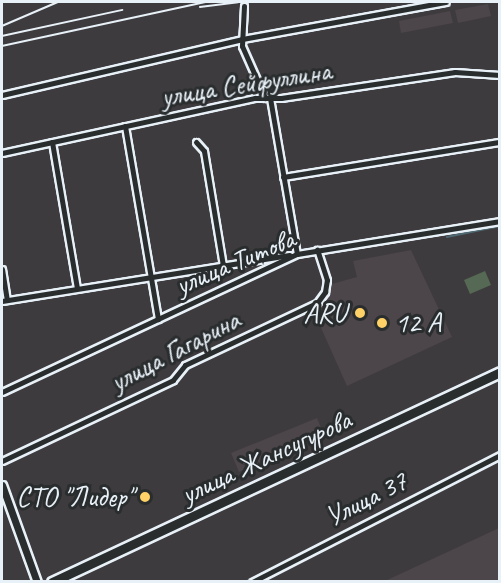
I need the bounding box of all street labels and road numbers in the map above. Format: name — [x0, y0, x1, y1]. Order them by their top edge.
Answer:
street label: улица Сейфуллина — [159, 54, 333, 114]
street label: улица Титова — [171, 222, 299, 302]
street label: улица Гагарина — [104, 303, 246, 399]
street label: улица Жансугурова — [176, 403, 356, 511]
street label: Улица 37 — [319, 464, 413, 534]

